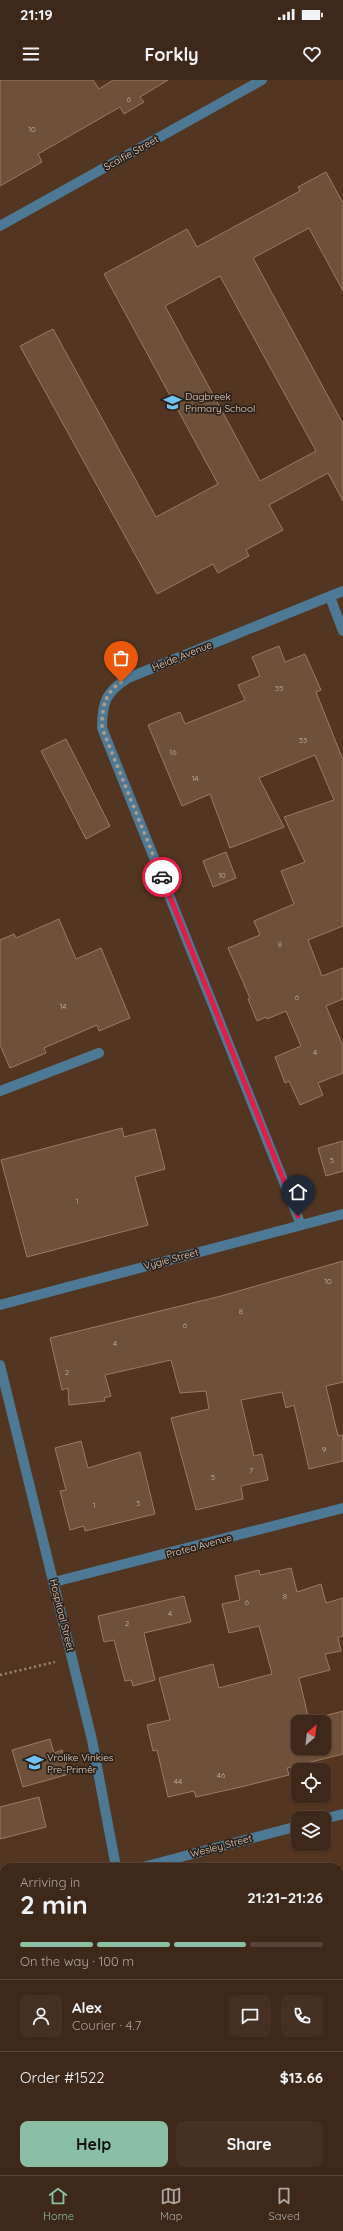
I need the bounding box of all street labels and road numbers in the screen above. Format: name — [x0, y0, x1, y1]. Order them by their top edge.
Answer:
street label: Scaifie Street — [101, 132, 161, 173]
street label: Heide Avenue — [150, 638, 214, 674]
street label: Vygie Street — [142, 1245, 200, 1273]
street label: Protea Avenue — [165, 1531, 234, 1561]
street label: Hospitaal Street — [47, 1577, 77, 1653]
street label: Wesley Street — [189, 1831, 254, 1860]

